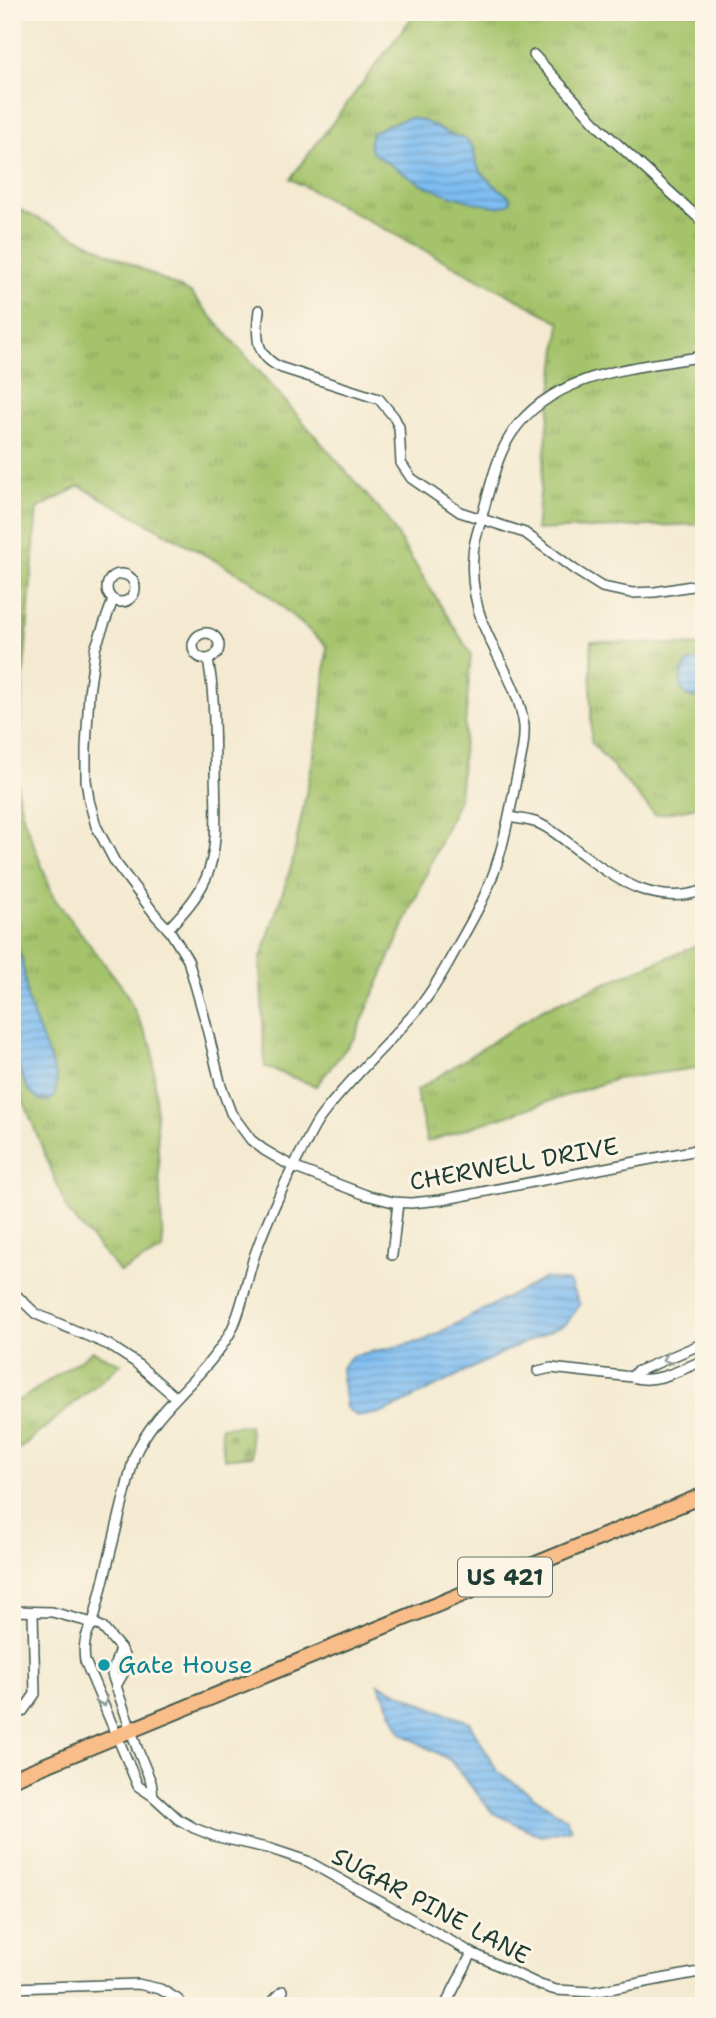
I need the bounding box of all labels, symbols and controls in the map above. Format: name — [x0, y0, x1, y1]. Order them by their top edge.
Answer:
street label: CHERWELL DRIVE — [407, 1130, 621, 1198]
one-way arrow — [662, 1350, 674, 1364]
road number: US 421 — [458, 1558, 552, 1596]
place label: Gate House — [118, 1649, 253, 1681]
marker: Gate House — [96, 1657, 112, 1673]
one-way arrow — [95, 1695, 109, 1707]
street label: SUGAR PINE LANE — [326, 1840, 536, 1972]

